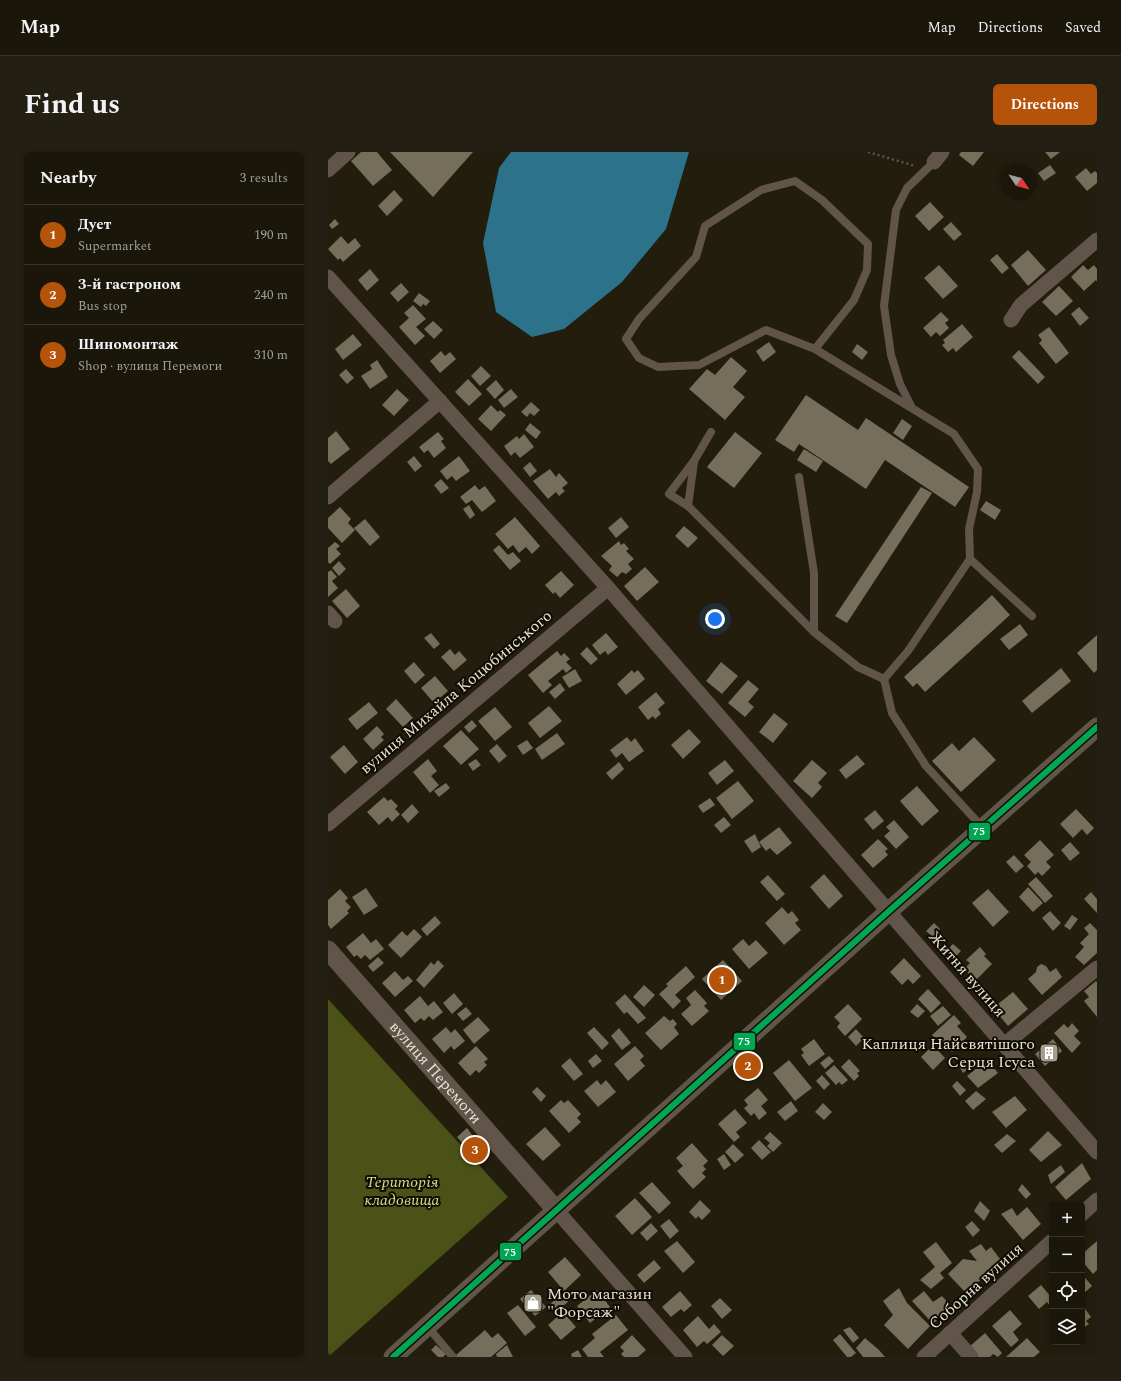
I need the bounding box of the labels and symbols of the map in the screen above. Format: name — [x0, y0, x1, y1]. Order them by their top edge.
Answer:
north arrow — [1001, 164, 1037, 200]
street label: вулиця Михайла Коцюбинського — [355, 604, 557, 780]
your location — [705, 609, 725, 629]
line badge: 75 — [968, 822, 991, 841]
text: 75 — [973, 823, 985, 840]
street label: Житня вулиця — [923, 925, 1011, 1023]
pin: 1 — [709, 965, 735, 995]
street label: вулиця Перемоги — [384, 1016, 487, 1129]
line badge: 75 — [733, 1032, 756, 1051]
place label: Каплиця Найсвятішого Серця Ісуса — [862, 1032, 1035, 1074]
text: 75 — [738, 1033, 750, 1050]
building icon: Каплиця Найсвятішого Серця Ісуса — [1038, 1042, 1060, 1064]
pin: 2 — [735, 1051, 761, 1081]
pin: 3 — [462, 1135, 488, 1165]
park label: Територія кладовища — [365, 1170, 439, 1212]
street label: Соборна вулиця — [923, 1237, 1029, 1335]
line badge: 75 — [499, 1242, 522, 1261]
text: 75 — [504, 1244, 516, 1261]
place label: Мото магазин "Форсаж" — [547, 1282, 652, 1324]
shop icon: Мото магазин "Форсаж" — [522, 1292, 544, 1314]

